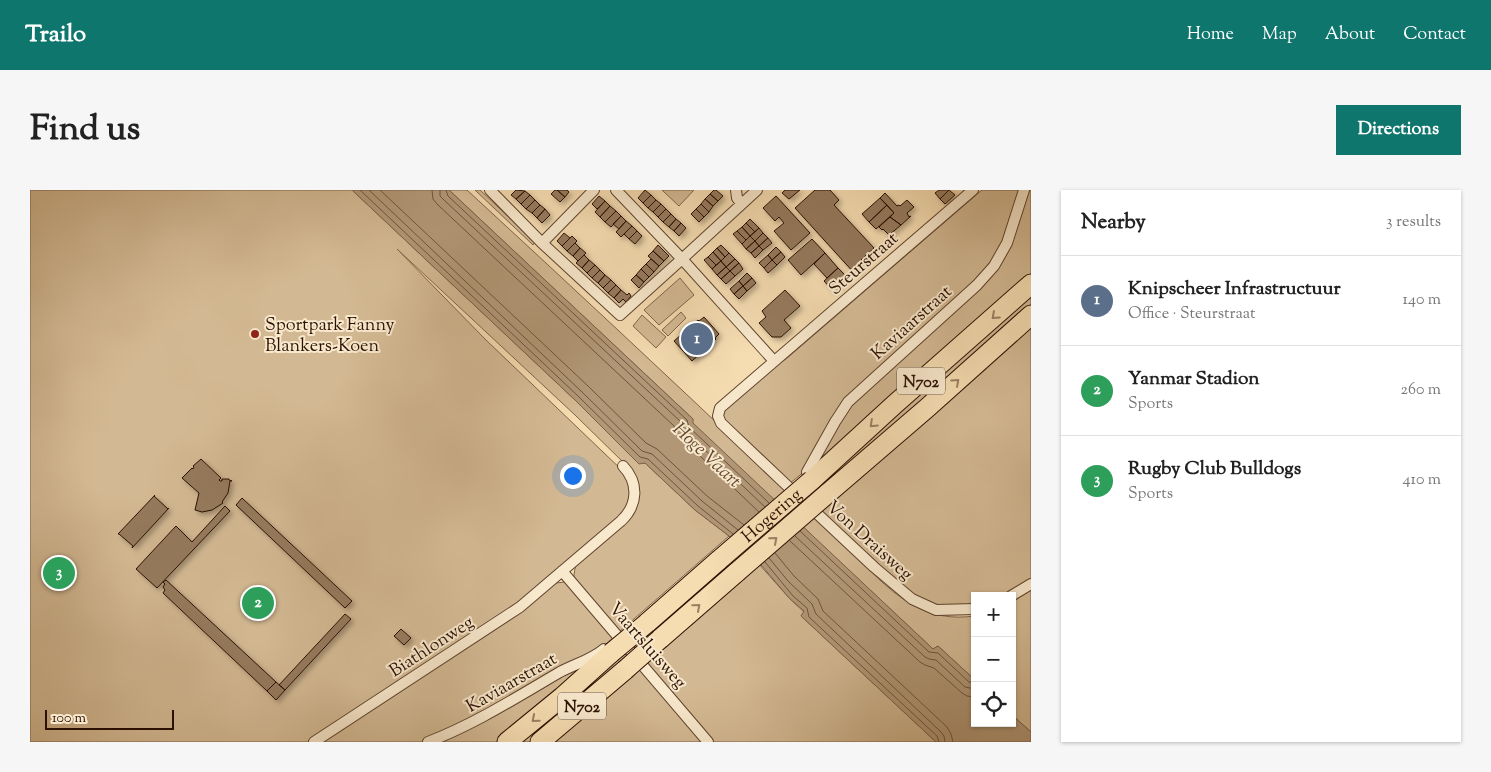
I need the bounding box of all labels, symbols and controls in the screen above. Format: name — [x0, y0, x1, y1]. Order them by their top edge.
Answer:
text: Trailo — [25, 18, 86, 52]
text: Home — [1187, 22, 1234, 48]
text: Map — [1262, 22, 1297, 48]
text: About — [1325, 22, 1375, 48]
text: Contact — [1403, 22, 1466, 48]
text: Find us — [30, 105, 140, 156]
button: Directions — [1336, 105, 1461, 155]
text: Nearby — [1081, 208, 1146, 238]
text: 3 results — [1386, 211, 1441, 234]
street label: Steurstraat — [824, 227, 905, 302]
text: Knipscheer Infrastructuur — [1128, 276, 1341, 303]
street label: Kaviaarstraat — [866, 280, 959, 367]
text: 1 — [1094, 289, 1100, 312]
text: 140 m — [1403, 289, 1441, 312]
text: Office · Steurstraat — [1128, 303, 1256, 326]
one-way arrow — [991, 310, 1000, 319]
place label: Sportpark Fanny Blankers-Koen — [265, 313, 395, 360]
pin: 1 — [681, 320, 713, 358]
marker: Sportpark Fanny Blankers-Koen — [249, 328, 261, 340]
text: Yanmar Stadion — [1128, 366, 1260, 393]
road number: N702 — [897, 368, 945, 395]
one-way arrow — [951, 378, 960, 387]
text: 2 — [1093, 379, 1101, 402]
text: 260 m — [1400, 379, 1441, 402]
text: Sports — [1128, 393, 1173, 416]
water label: Hoge Vaart — [666, 417, 747, 495]
one-way arrow — [870, 418, 879, 427]
text: Rugby Club Bulldogs — [1128, 456, 1301, 483]
your location — [560, 463, 586, 489]
text: 3 — [1094, 469, 1100, 492]
text: 410 m — [1403, 469, 1441, 492]
street label: Hogering — [737, 483, 809, 550]
text: Sports — [1128, 483, 1173, 506]
street label: Von Draisweg — [820, 495, 918, 588]
one-way arrow — [768, 537, 777, 546]
pin: 3 — [43, 554, 75, 592]
pin: 2 — [242, 584, 274, 622]
map controls — [971, 592, 1016, 727]
button: + — [971, 592, 1016, 637]
street label: Vaartsluisweg — [601, 597, 692, 695]
one-way arrow — [691, 604, 700, 613]
street label: Biathlonweg — [385, 610, 480, 685]
button: − — [971, 637, 1016, 682]
street label: Kaviaarstraat — [462, 647, 562, 720]
button: locate — [971, 682, 1016, 727]
road number: N702 — [558, 692, 606, 720]
scale bar — [45, 707, 174, 730]
text: 100 m — [52, 709, 86, 729]
one-way arrow — [531, 714, 540, 723]

